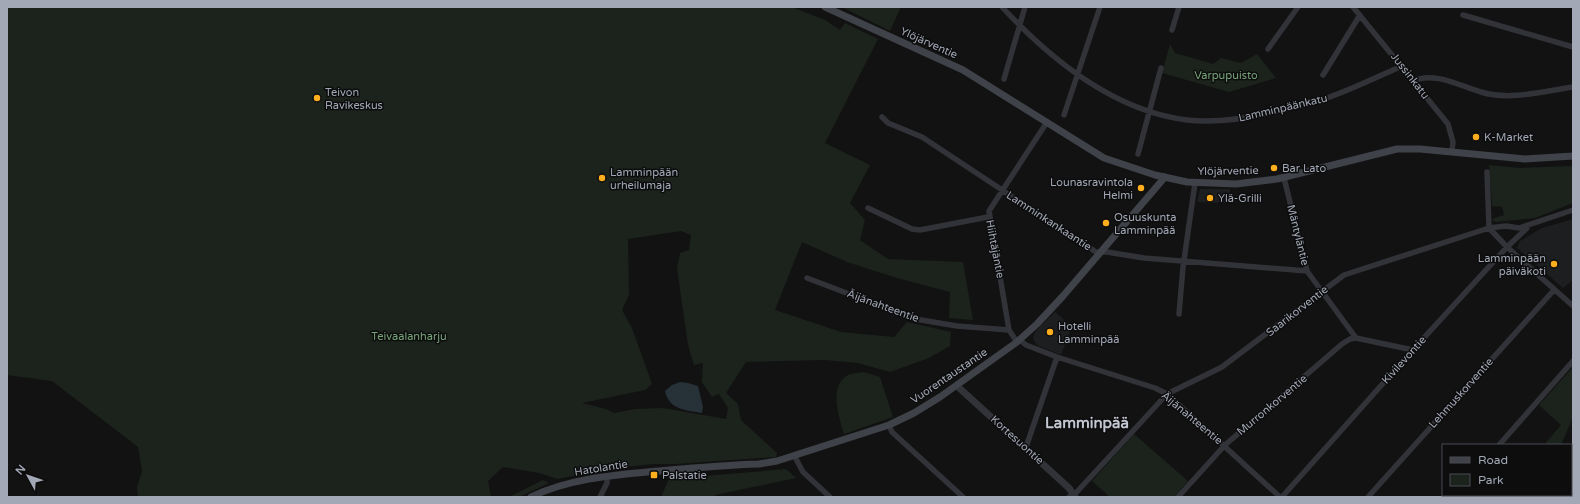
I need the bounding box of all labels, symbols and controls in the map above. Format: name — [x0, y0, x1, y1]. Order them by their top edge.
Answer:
street label: Ylöjärventie — [898, 25, 960, 61]
street label: Jussinkatu — [1388, 50, 1432, 102]
park label: Varpupuisto — [1194, 69, 1258, 82]
place label: Teivon Ravikeskus — [325, 86, 383, 112]
street label: Lamminpäänkatu — [1237, 91, 1329, 125]
marker: Teivon Ravikeskus — [312, 93, 322, 103]
place label: K-Market — [1484, 131, 1533, 144]
marker: K-Market — [1471, 132, 1481, 142]
place label: Bar Lato — [1282, 162, 1326, 175]
marker: Bar Lato — [1269, 163, 1279, 173]
street label: Ylöjärventie — [1197, 164, 1259, 178]
place label: Lamminpään urheilumaja — [610, 166, 678, 192]
marker: Lamminpään urheilumaja — [597, 173, 607, 183]
place label: Lounasravintola Helmi — [1050, 176, 1133, 202]
marker: Lounasravintola Helmi — [1136, 183, 1146, 193]
street label: Lamminkankaantie — [1004, 189, 1094, 253]
place label: Ylä-Grilli — [1218, 192, 1262, 205]
marker: Ylä-Grilli — [1205, 193, 1215, 203]
street label: Mäntyläntie — [1284, 203, 1312, 267]
place label: Osuuskunta Lamminpää — [1114, 211, 1176, 237]
marker: Osuuskunta Lamminpää — [1101, 218, 1111, 228]
street label: Hiihtäjäntie — [983, 219, 1007, 279]
place label: Lamminpään päiväkoti — [1478, 252, 1546, 278]
marker: Lamminpään päiväkoti — [1549, 259, 1559, 269]
street label: Saarikorventie — [1264, 283, 1330, 339]
street label: Äijänahteentie — [845, 287, 921, 325]
place label: Hotelli Lamminpää — [1058, 320, 1119, 346]
marker: Hotelli Lamminpää — [1045, 327, 1055, 337]
park label: Teivaalanharju — [371, 330, 447, 343]
street label: Kivilevontie — [1379, 333, 1429, 387]
street label: Vuorentaustantie — [908, 345, 990, 407]
street label: Lehmuskorventie — [1426, 355, 1496, 431]
street label: Murronkorventie — [1234, 372, 1310, 438]
street label: Äijänahteentie — [1159, 389, 1225, 447]
street label: Kortesuontie — [988, 413, 1046, 467]
district label: Lamminpää — [1045, 414, 1129, 433]
legend — [1442, 444, 1572, 496]
text: Road — [1478, 453, 1508, 467]
north arrow — [8, 456, 48, 496]
street label: Hatolantie — [573, 457, 629, 479]
text: N — [13, 462, 29, 477]
place label: Palstatie — [662, 469, 707, 482]
marker: Palstatie — [649, 470, 659, 480]
text: Park — [1478, 473, 1504, 487]

